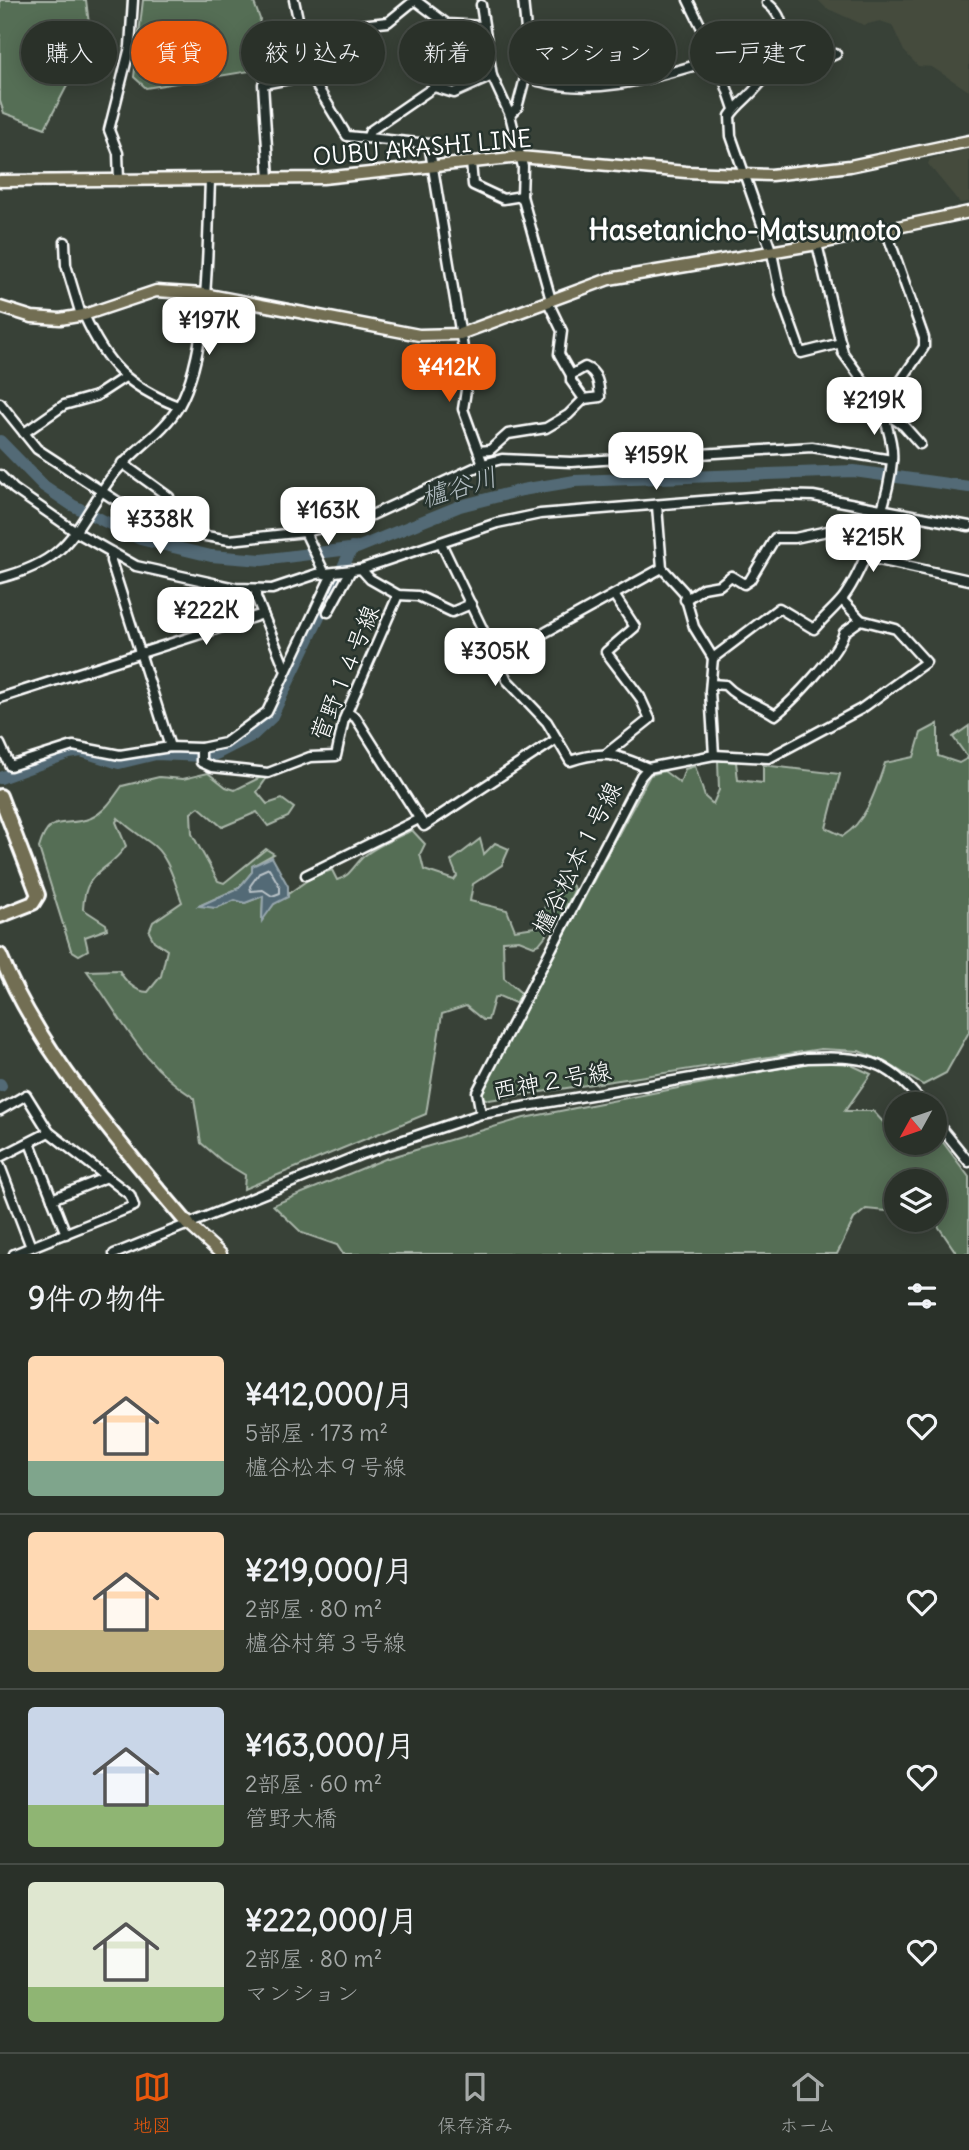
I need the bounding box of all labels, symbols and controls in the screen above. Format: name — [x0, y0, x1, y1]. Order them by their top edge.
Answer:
chip: 購入 — [21, 21, 117, 84]
chip: 賃貸 — [131, 21, 227, 84]
chip: 絞り込み — [241, 21, 385, 84]
chip: 新着 — [399, 21, 495, 84]
chip: マンション — [509, 21, 676, 84]
chip: 一戸建て — [690, 21, 834, 84]
street label: OUBU AKASHI LINE — [311, 122, 533, 172]
district label: Hasetanicho-Matsumoto — [589, 212, 901, 248]
pin: ¥197K — [160, 298, 258, 357]
text: ¥197K — [178, 305, 240, 334]
pin: ¥412K — [400, 344, 498, 404]
text: ¥412K — [418, 352, 480, 381]
pin: ¥219K — [825, 378, 923, 437]
text: ¥219K — [843, 385, 905, 414]
pin: ¥159K — [607, 433, 705, 492]
text: ¥159K — [624, 440, 688, 469]
water label: 櫨谷川 — [417, 459, 501, 514]
pin: ¥163K — [279, 488, 377, 547]
text: ¥163K — [296, 495, 360, 524]
pin: ¥338K — [111, 496, 209, 556]
text: ¥338K — [126, 504, 194, 533]
pin: ¥215K — [824, 514, 922, 574]
text: ¥215K — [842, 522, 904, 551]
pin: ¥222K — [157, 588, 255, 647]
text: ¥222K — [173, 595, 239, 624]
street label: 菅野１４号線 — [303, 600, 385, 745]
pin: ¥305K — [446, 628, 544, 688]
text: ¥305K — [460, 636, 530, 665]
street label: 櫨谷松本１号線 — [525, 776, 628, 939]
street label: 西神２号線 — [490, 1055, 614, 1105]
north arrow — [884, 1092, 947, 1155]
map controls — [884, 1092, 947, 1232]
button: layers — [884, 1169, 947, 1232]
icon: filters — [903, 1277, 941, 1315]
text: 9件の物件 — [28, 1279, 165, 1317]
text: ¥412,000/月 — [245, 1375, 414, 1413]
icon: home — [84, 1384, 168, 1468]
icon: heart — [903, 1407, 941, 1445]
text: 5部屋 · 173 m² — [245, 1418, 388, 1447]
text: 櫨谷松本９号線 — [245, 1452, 406, 1481]
text: ¥219,000/月 — [245, 1551, 414, 1589]
icon: home — [84, 1560, 168, 1644]
icon: heart — [903, 1583, 941, 1621]
text: 2部屋 · 80 m² — [245, 1594, 382, 1623]
text: 櫨谷村第３号線 — [245, 1628, 406, 1657]
text: ¥163,000/月 — [245, 1726, 415, 1764]
icon: home — [84, 1735, 168, 1819]
icon: heart — [903, 1758, 941, 1796]
text: 2部屋 · 60 m² — [245, 1769, 382, 1798]
text: 管野大橋 — [245, 1803, 337, 1832]
text: ¥222,000/月 — [245, 1901, 418, 1939]
icon: home — [84, 1910, 168, 1994]
icon: heart — [903, 1933, 941, 1971]
text: 2部屋 · 80 m² — [245, 1944, 382, 1973]
text: マンション — [245, 1978, 359, 2007]
tab: 地図 — [133, 2068, 171, 2137]
tab: 保存済み — [437, 2068, 513, 2137]
tab: ホーム — [780, 2068, 836, 2137]

